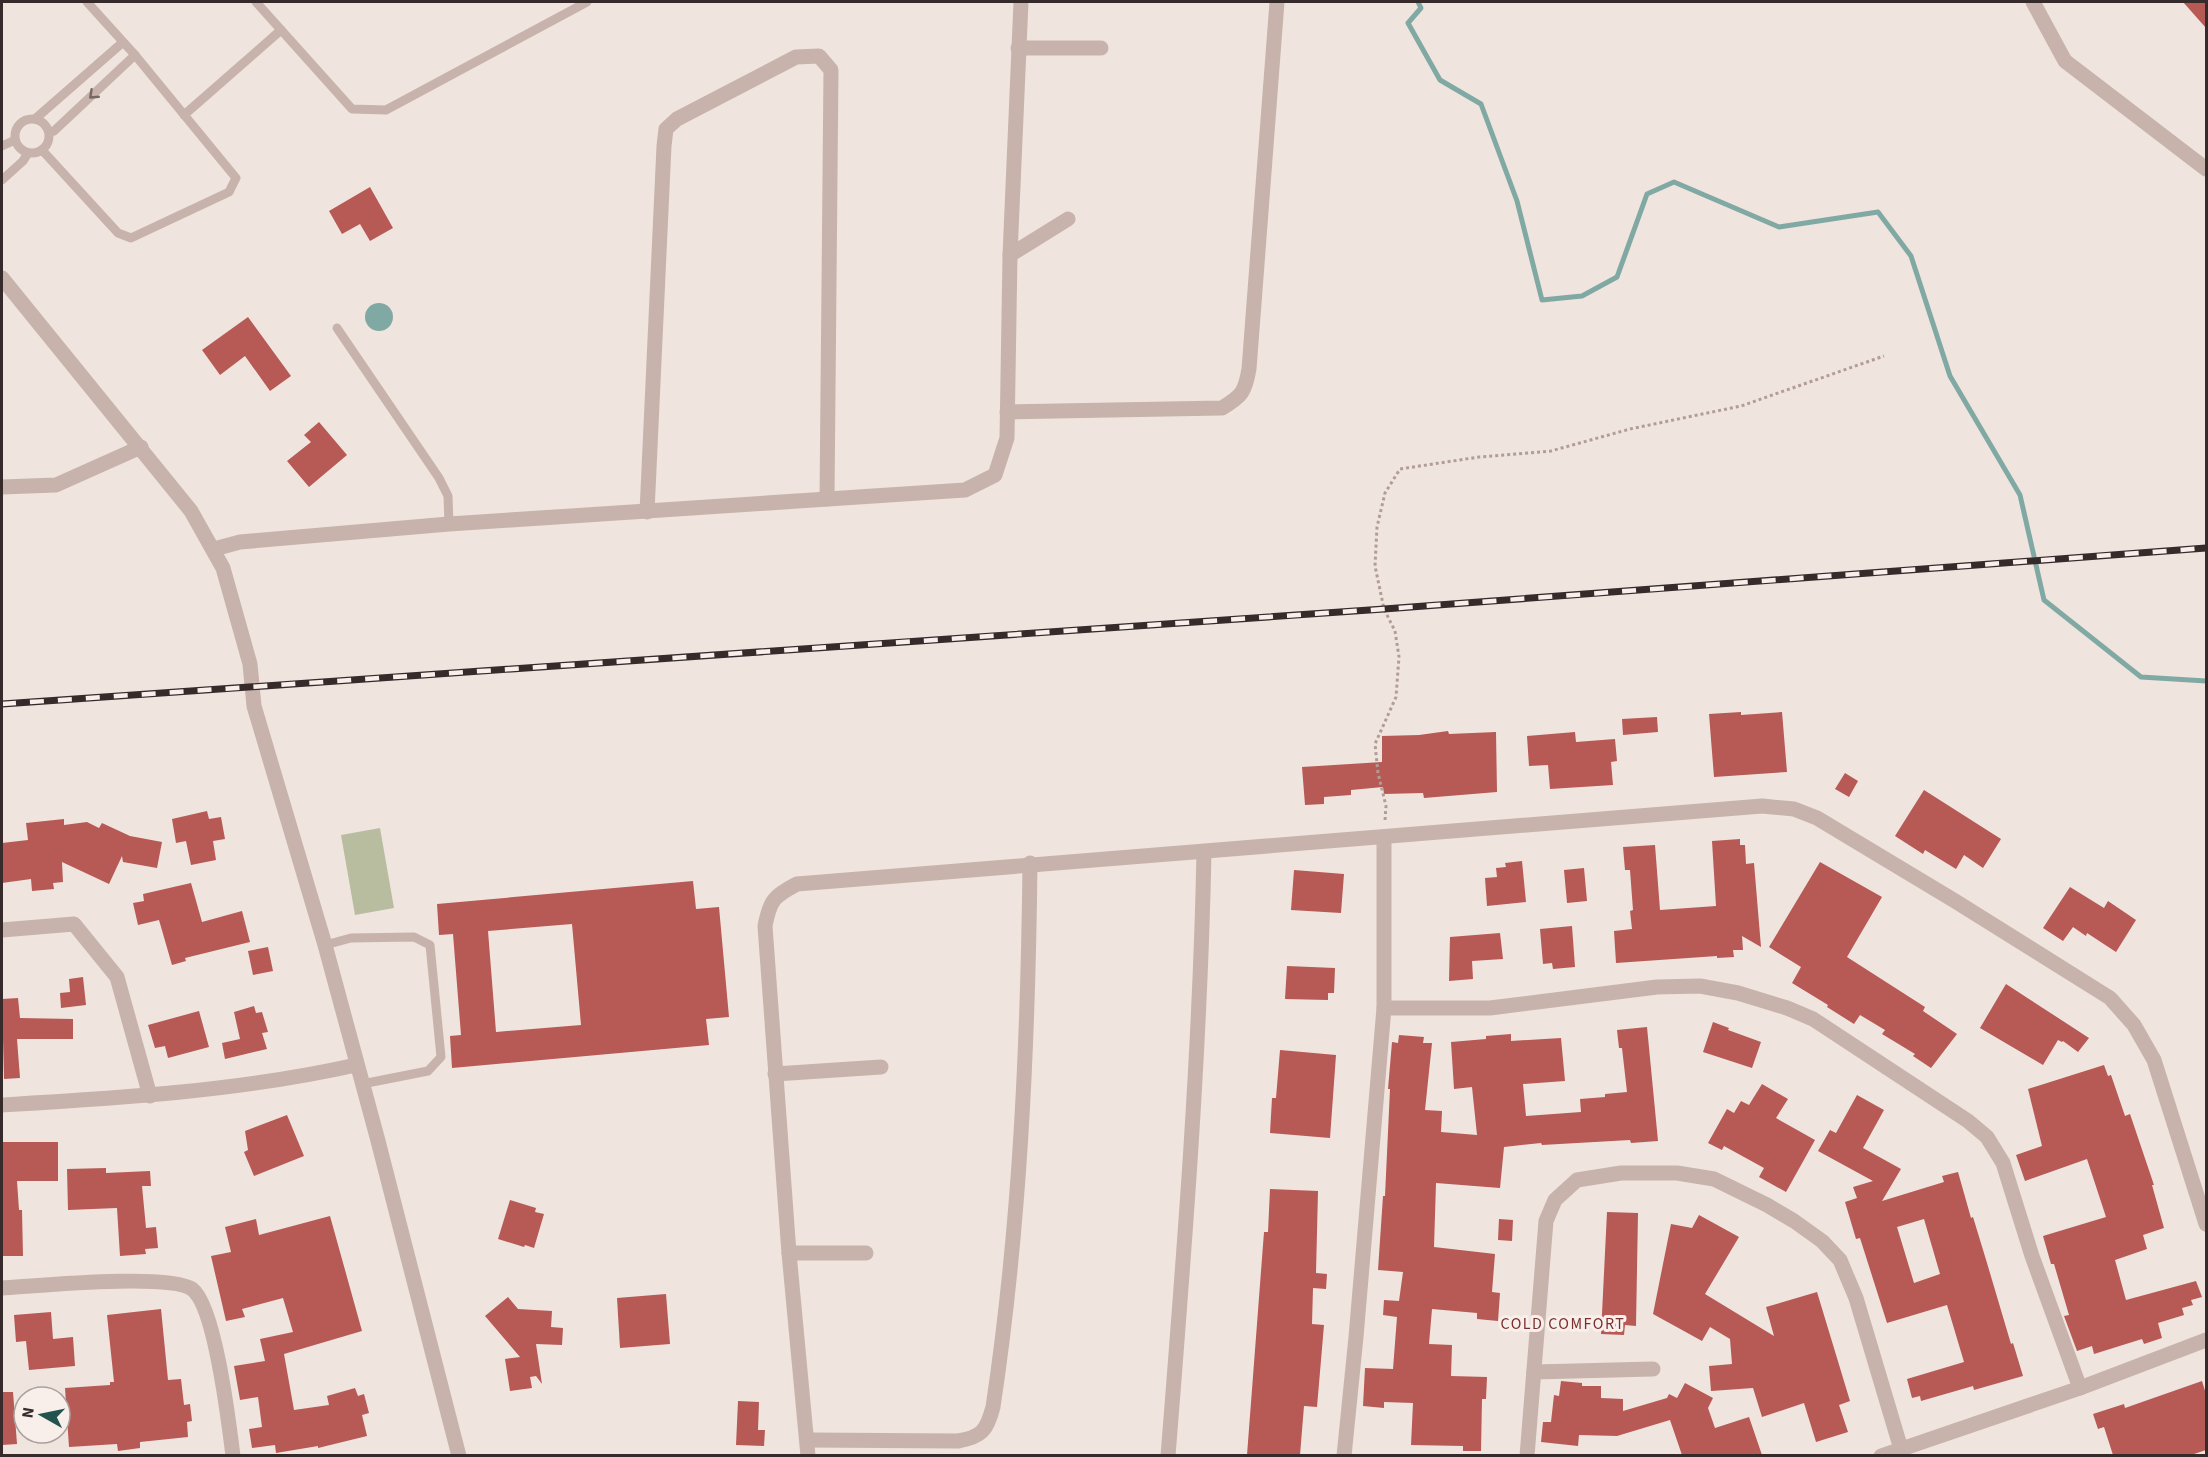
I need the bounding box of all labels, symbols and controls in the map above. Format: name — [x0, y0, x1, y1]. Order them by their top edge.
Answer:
one-way arrow — [89, 88, 99, 99]
district label: COLD COMFORT — [1501, 1313, 1625, 1335]
north arrow — [12, 1385, 72, 1445]
text: N — [16, 1406, 40, 1420]

